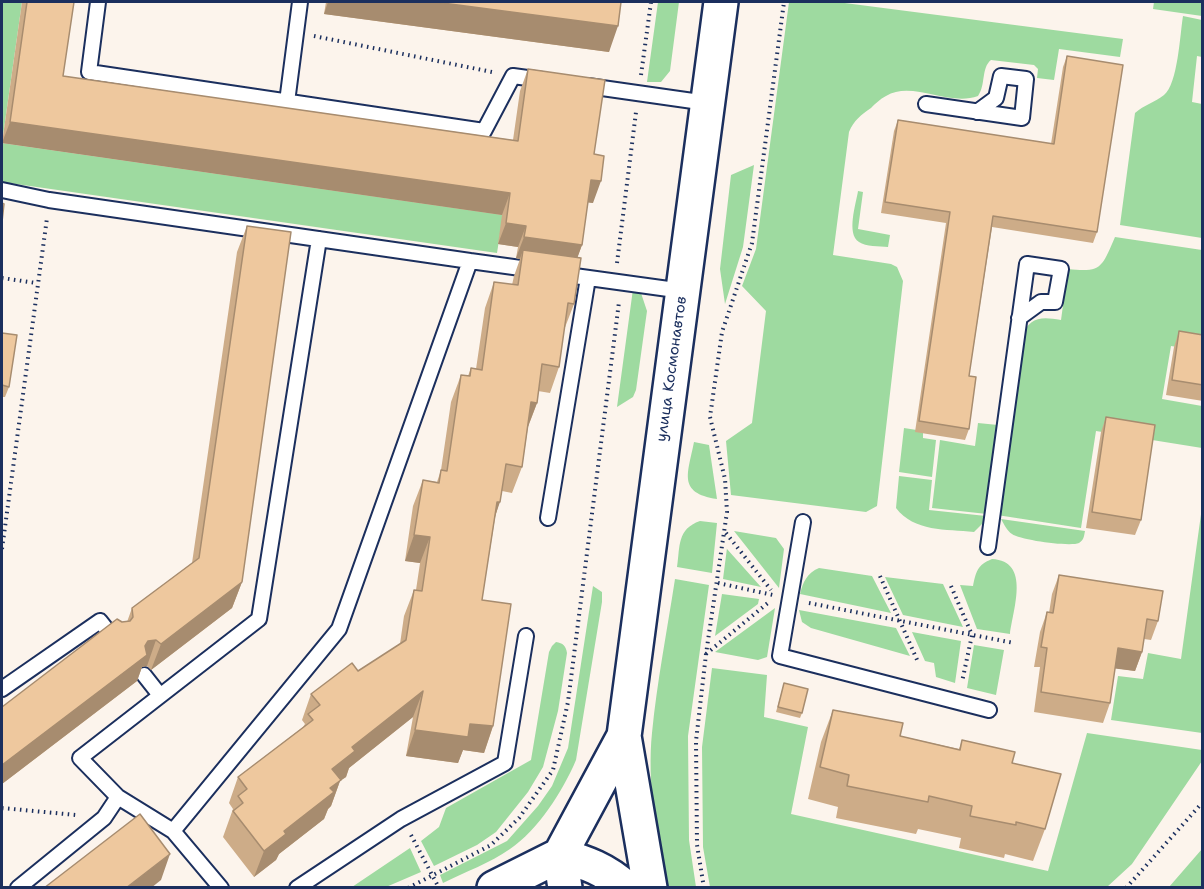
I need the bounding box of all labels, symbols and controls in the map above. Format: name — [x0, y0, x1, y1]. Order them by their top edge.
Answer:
street label: улица Космонавтов — [653, 295, 691, 443]

